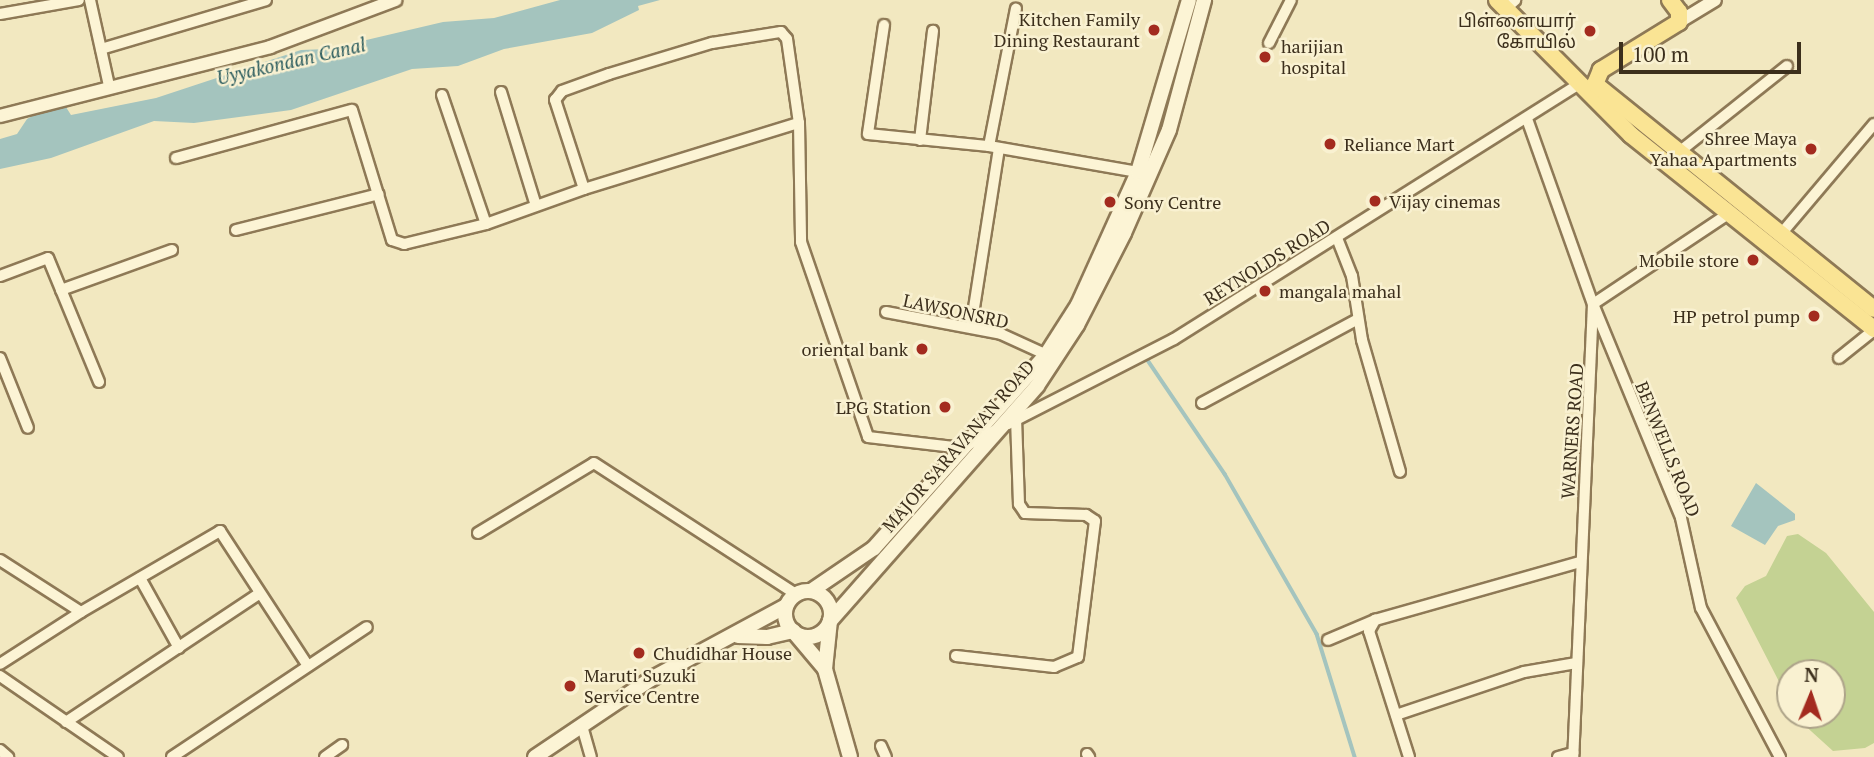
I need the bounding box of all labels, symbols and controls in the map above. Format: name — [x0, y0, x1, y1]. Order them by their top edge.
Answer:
place label: Kitchen Family Dining Restaurant — [994, 9, 1140, 52]
place label: பிள்ளையார் கோயில் — [1458, 10, 1576, 52]
marker: Kitchen Family Dining Restaurant — [1146, 22, 1162, 38]
marker: பிள்ளையார் கோயில் — [1582, 23, 1598, 39]
scale bar — [1622, 28, 1804, 72]
water label: Uyyakondan Canal — [214, 33, 368, 89]
place label: harijian hospital — [1281, 36, 1346, 78]
text: 100 m — [1632, 40, 1689, 68]
marker: harijian hospital — [1255, 47, 1275, 67]
place label: Shree Maya Yahaa Apartments — [1650, 128, 1797, 170]
place label: Reliance Mart — [1344, 133, 1455, 155]
marker: Reliance Mart — [1322, 136, 1338, 152]
marker: Shree Maya Yahaa Apartments — [1803, 141, 1819, 157]
place label: Vijay cinemas — [1389, 190, 1500, 212]
place label: Sony Centre — [1124, 191, 1221, 213]
marker: Vijay cinemas — [1367, 193, 1383, 209]
marker: Sony Centre — [1102, 194, 1118, 210]
street label: REYNOLDS ROAD — [1200, 214, 1334, 310]
place label: Mobile store — [1639, 249, 1739, 271]
marker: Mobile store — [1745, 252, 1761, 268]
place label: mangala mahal — [1279, 280, 1401, 302]
marker: mangala mahal — [1257, 283, 1273, 299]
street label: LAWSONSRD — [901, 289, 1011, 333]
place label: HP petrol pump — [1673, 305, 1800, 327]
marker: HP petrol pump — [1806, 308, 1822, 324]
place label: oriental bank — [802, 338, 908, 360]
marker: oriental bank — [914, 341, 930, 357]
street label: MAJOR SARAVANAN ROAD — [877, 355, 1039, 537]
street label: WARNERS ROAD — [1556, 362, 1588, 500]
street label: BENWELLS ROAD — [1631, 378, 1705, 520]
place label: LPG Station — [836, 396, 931, 418]
marker: LPG Station — [937, 399, 953, 415]
place label: Chudidhar House — [653, 642, 792, 664]
marker: Chudidhar House — [631, 645, 647, 661]
north arrow — [1776, 659, 1846, 729]
text: N — [1804, 662, 1819, 687]
place label: Maruti Suzuki Service Centre — [584, 665, 700, 708]
marker: Maruti Suzuki Service Centre — [562, 678, 578, 694]

